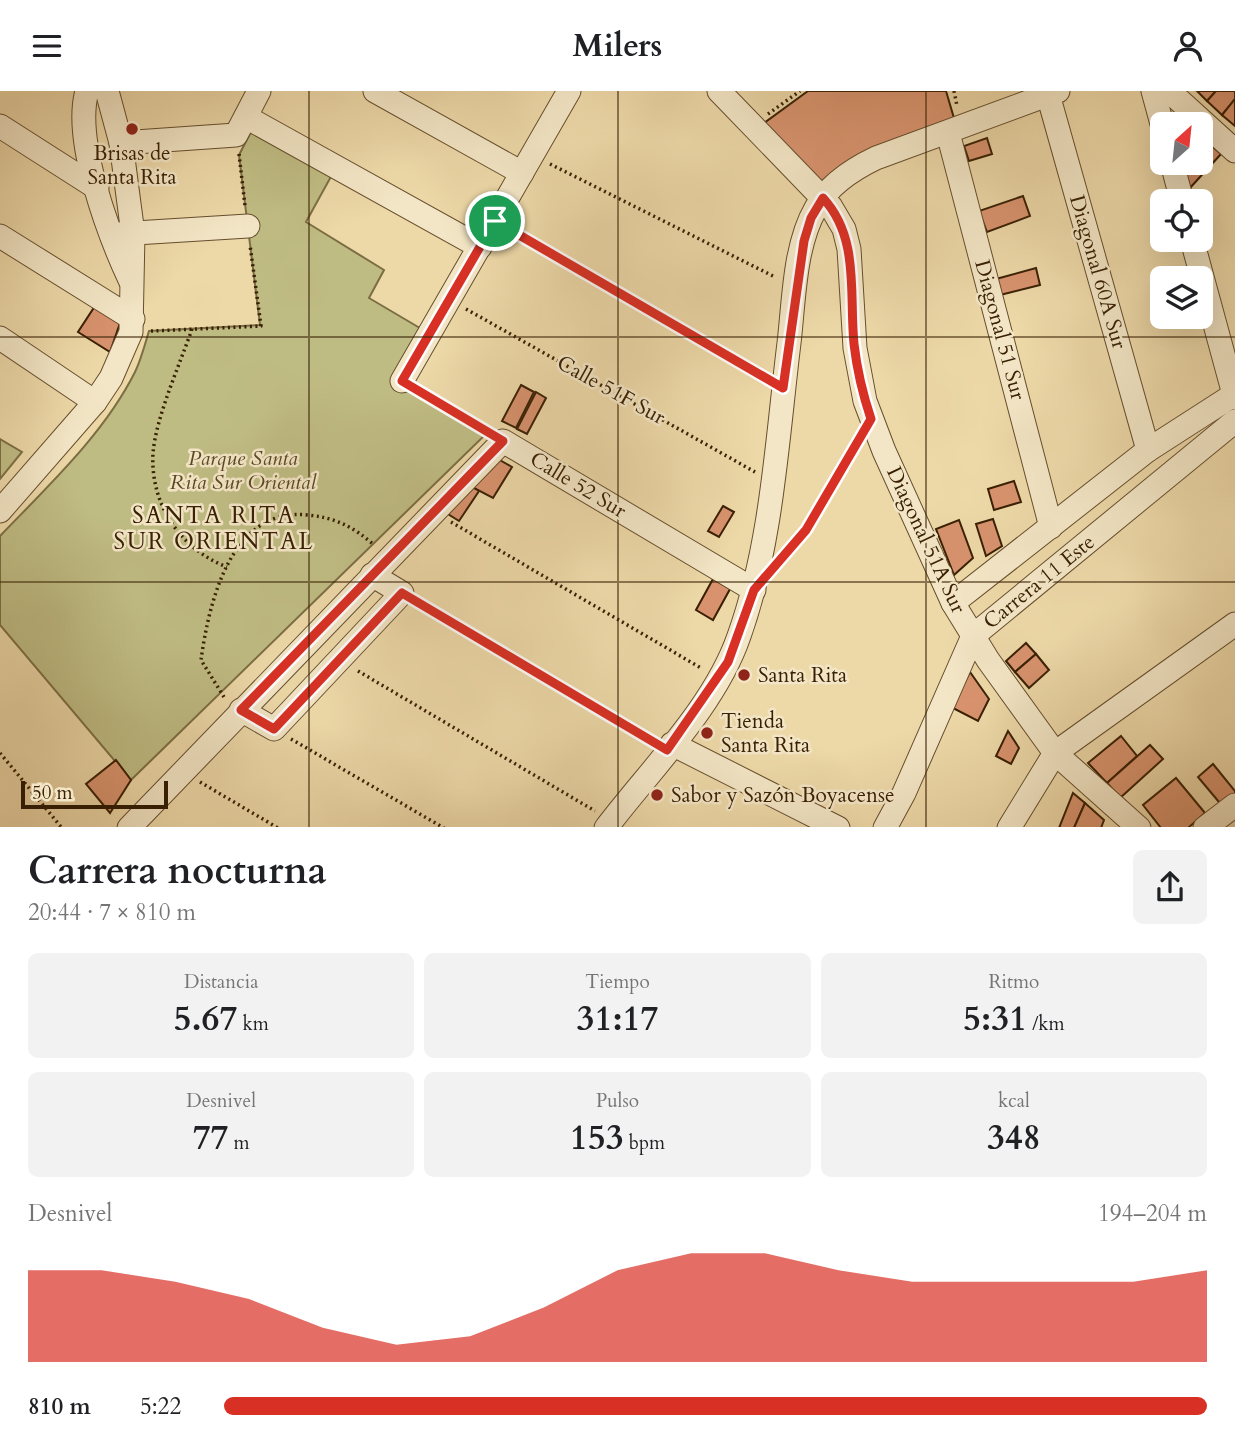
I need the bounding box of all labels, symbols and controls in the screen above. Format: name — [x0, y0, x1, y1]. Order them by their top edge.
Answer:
text: Milers — [573, 24, 662, 68]
icon: menu — [28, 27, 66, 65]
icon: person — [1169, 27, 1207, 65]
north arrow — [1150, 112, 1213, 175]
map controls — [1150, 112, 1213, 329]
marker: Brisas de Santa Rita — [124, 121, 140, 137]
place label: Brisas de Santa Rita — [87, 139, 177, 192]
button: locate — [1150, 189, 1213, 252]
pin — [465, 191, 525, 251]
street label: Diagonal 60A Sur — [1062, 192, 1134, 353]
icon: arrive — [476, 202, 514, 240]
street label: Diagonal 51 Sur — [967, 257, 1033, 404]
button: layers — [1150, 266, 1213, 329]
street label: Calle 51F Sur — [552, 348, 671, 432]
park label: Parque Santa Rita Sur Oriental — [170, 444, 317, 497]
street label: Calle 52 Sur — [524, 445, 632, 525]
street label: Diagonal 51A Sur — [879, 462, 973, 618]
district label: SANTA RITA SUR ORIENTAL — [113, 500, 315, 557]
street label: Carrera 11 Este — [977, 528, 1101, 636]
place label: Santa Rita — [758, 661, 847, 690]
marker: Santa Rita — [736, 667, 752, 683]
place label: Tienda Santa Rita — [721, 707, 810, 760]
marker: Tienda Santa Rita — [699, 725, 715, 741]
scale bar — [21, 779, 168, 810]
text: 50 m — [32, 780, 73, 806]
place label: Sabor y Sazón Boyacense — [671, 781, 895, 810]
marker: Sabor y Sazón Boyacense — [649, 787, 665, 803]
text: Carrera nocturna — [28, 845, 327, 897]
button: share — [1133, 850, 1207, 924]
text: 20:44 · 7 × 810 m — [28, 897, 196, 928]
text: Distancia — [184, 969, 258, 995]
text: Tiempo — [585, 969, 650, 995]
text: Ritmo — [988, 969, 1039, 995]
text: 5.67 — [174, 995, 237, 1043]
text: 31:17 — [577, 995, 658, 1043]
text: 5:31 — [963, 995, 1027, 1043]
text: km — [237, 1011, 269, 1037]
text: /km — [1027, 1011, 1065, 1037]
text: Desnivel — [186, 1088, 256, 1114]
text: Pulso — [596, 1088, 639, 1114]
text: kcal — [998, 1088, 1030, 1114]
text: 77 — [193, 1114, 229, 1162]
text: 153 — [570, 1114, 624, 1162]
text: 348 — [987, 1114, 1041, 1162]
text: m — [229, 1130, 250, 1156]
text: bpm — [624, 1130, 665, 1156]
text: Desnivel — [28, 1198, 112, 1229]
text: 194–204 m — [1098, 1198, 1207, 1229]
text: 810 m — [28, 1391, 91, 1422]
text: 5:22 — [140, 1391, 181, 1422]

